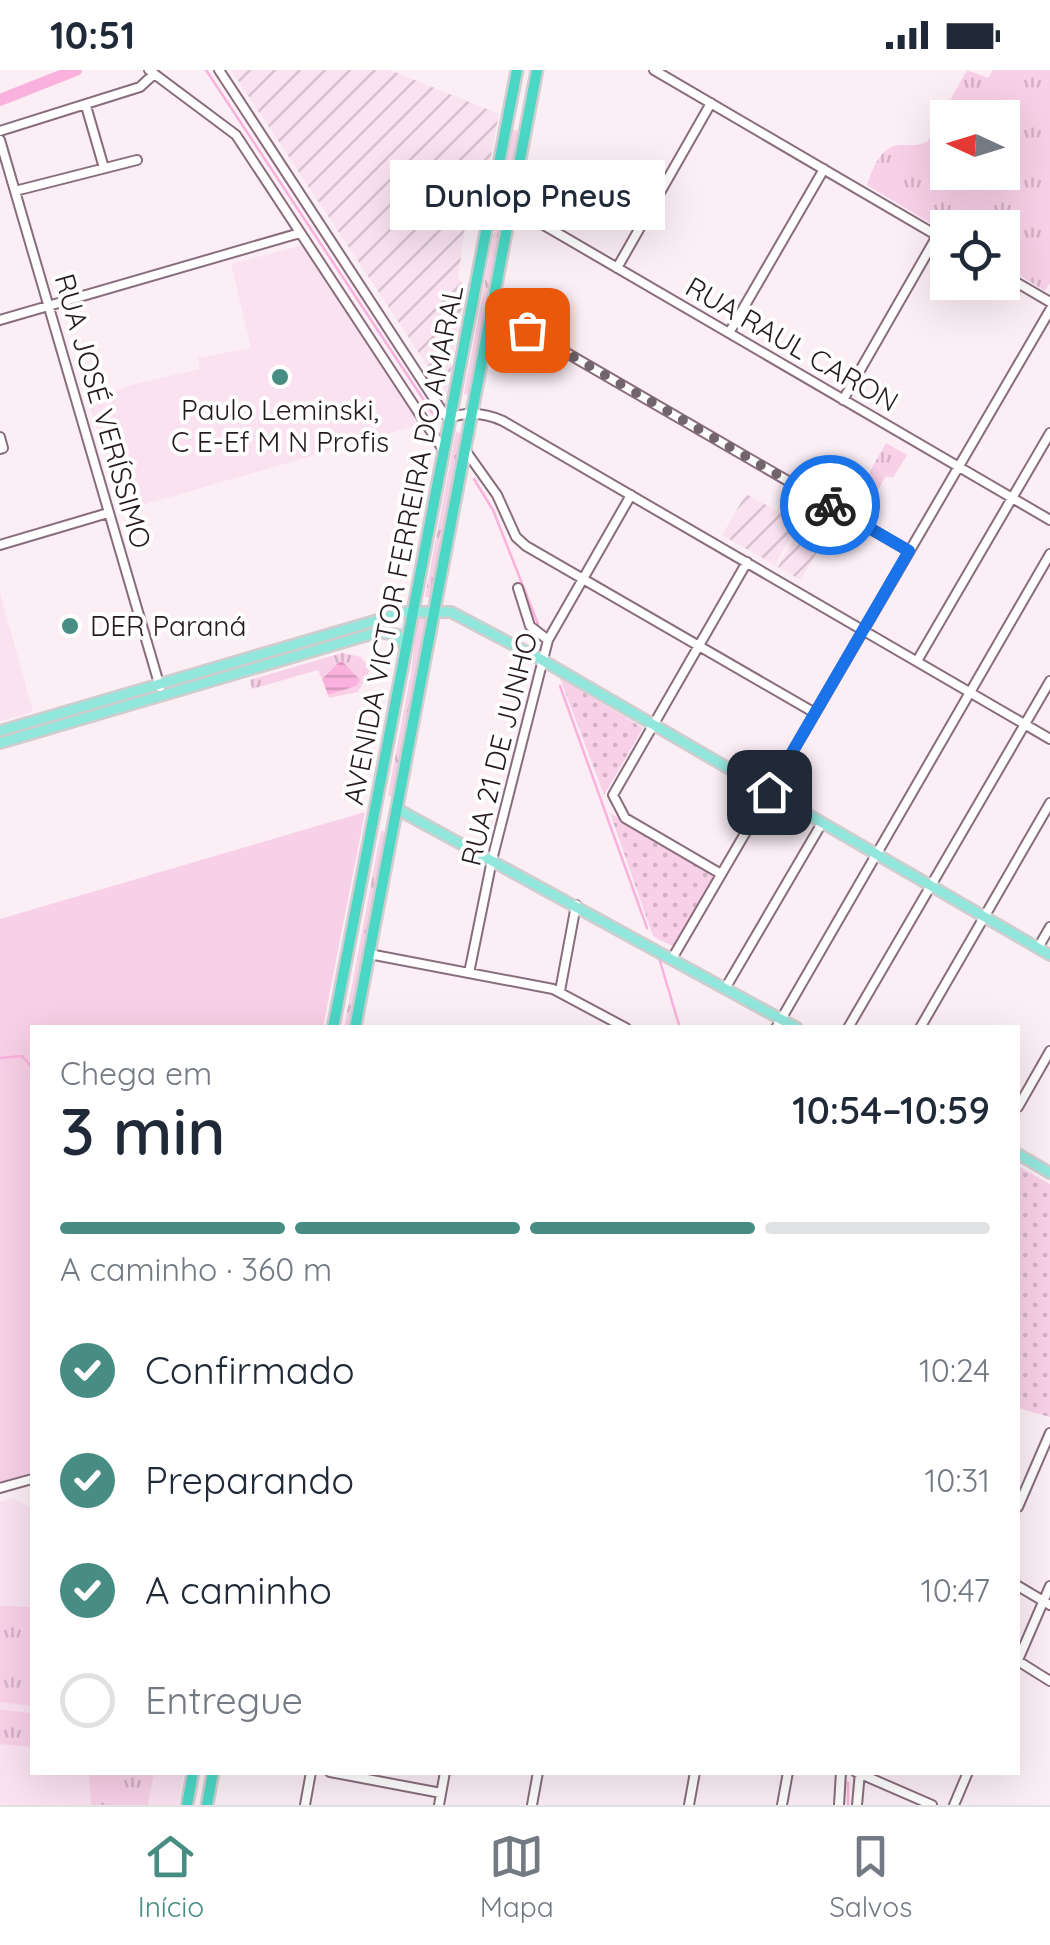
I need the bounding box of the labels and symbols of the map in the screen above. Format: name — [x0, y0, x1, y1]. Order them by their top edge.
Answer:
north arrow — [930, 100, 1020, 190]
callout: Dunlop Pneus — [390, 160, 664, 230]
street label: RUA RAUL CARON — [680, 268, 905, 419]
street label: RUA JOSÉ VERÍSSIMO — [47, 269, 159, 552]
street label: AVENIDA VICTOR FERREIRA DO AMARAL — [335, 282, 470, 808]
pin — [485, 288, 570, 373]
marker: Paulo Leminski, C E-Ef M N Profis — [269, 366, 291, 388]
place label: Paulo Leminski, C E-Ef M N Profis — [171, 392, 389, 459]
courier — [780, 455, 880, 555]
place label: DER Paraná — [90, 608, 247, 643]
marker: DER Paraná — [59, 615, 81, 637]
street label: RUA 21 DE JUNHO — [453, 629, 544, 869]
pin — [727, 750, 812, 835]

